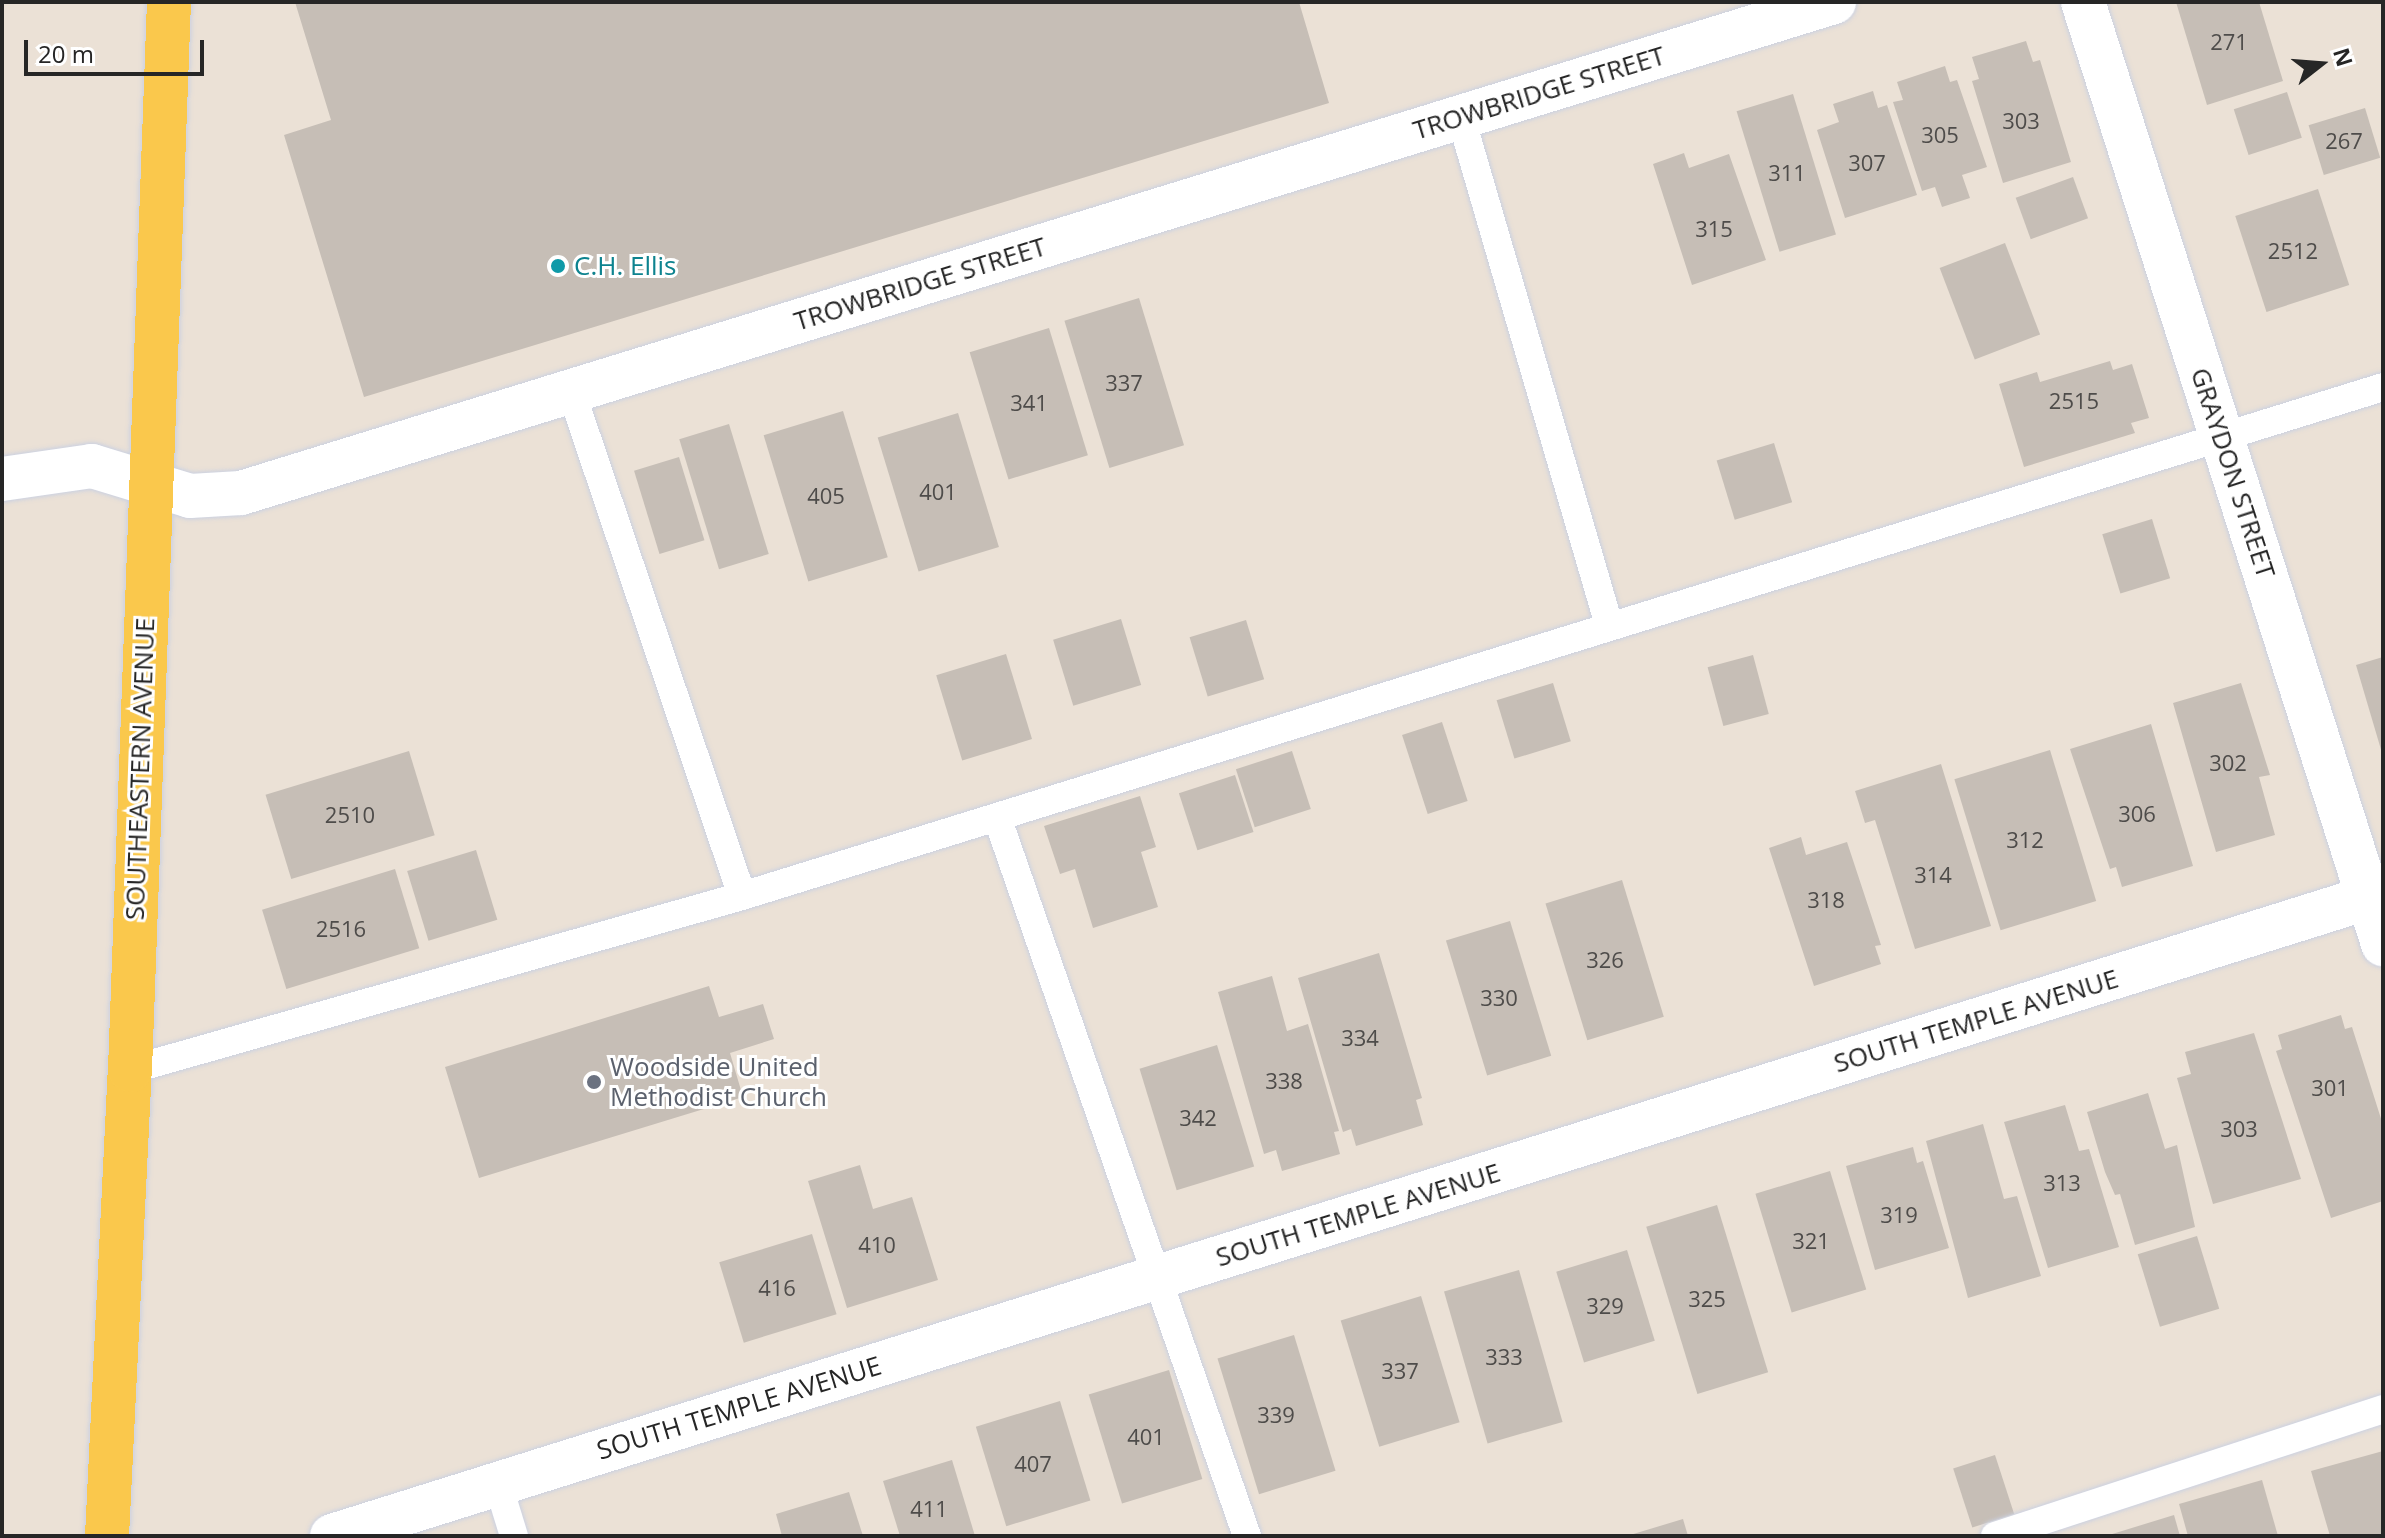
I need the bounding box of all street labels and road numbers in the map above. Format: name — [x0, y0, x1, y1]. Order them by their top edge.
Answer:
street label: TROWBRIDGE STREET — [1409, 40, 1669, 146]
street label: TROWBRIDGE STREET — [790, 231, 1050, 337]
street label: GRAYDON STREET — [2184, 364, 2282, 582]
street label: SOUTHEASTERN AVENUE — [119, 617, 161, 921]
street label: SOUTH TEMPLE AVENUE — [1830, 963, 2122, 1079]
street label: SOUTH TEMPLE AVENUE — [1212, 1157, 1504, 1273]
street label: SOUTH TEMPLE AVENUE — [593, 1350, 885, 1466]

